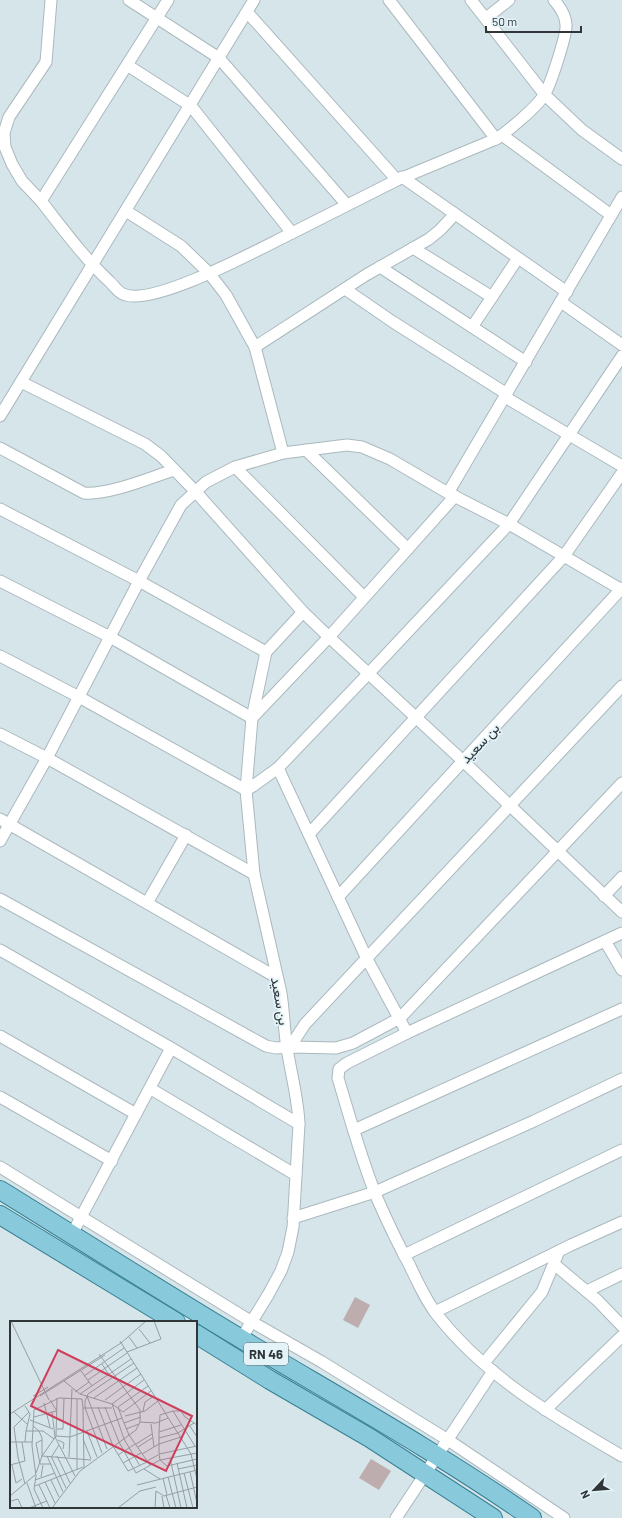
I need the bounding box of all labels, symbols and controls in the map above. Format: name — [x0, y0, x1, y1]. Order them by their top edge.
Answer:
scale bar — [486, 8, 581, 34]
text: 50 m — [492, 14, 517, 28]
street label: بن سعيد — [457, 719, 503, 767]
street label: بن سعيد — [267, 976, 293, 1026]
inset map — [10, 1321, 197, 1508]
road number: RN 46 — [244, 1343, 288, 1365]
north arrow — [574, 1470, 614, 1510]
text: N — [577, 1488, 592, 1501]

